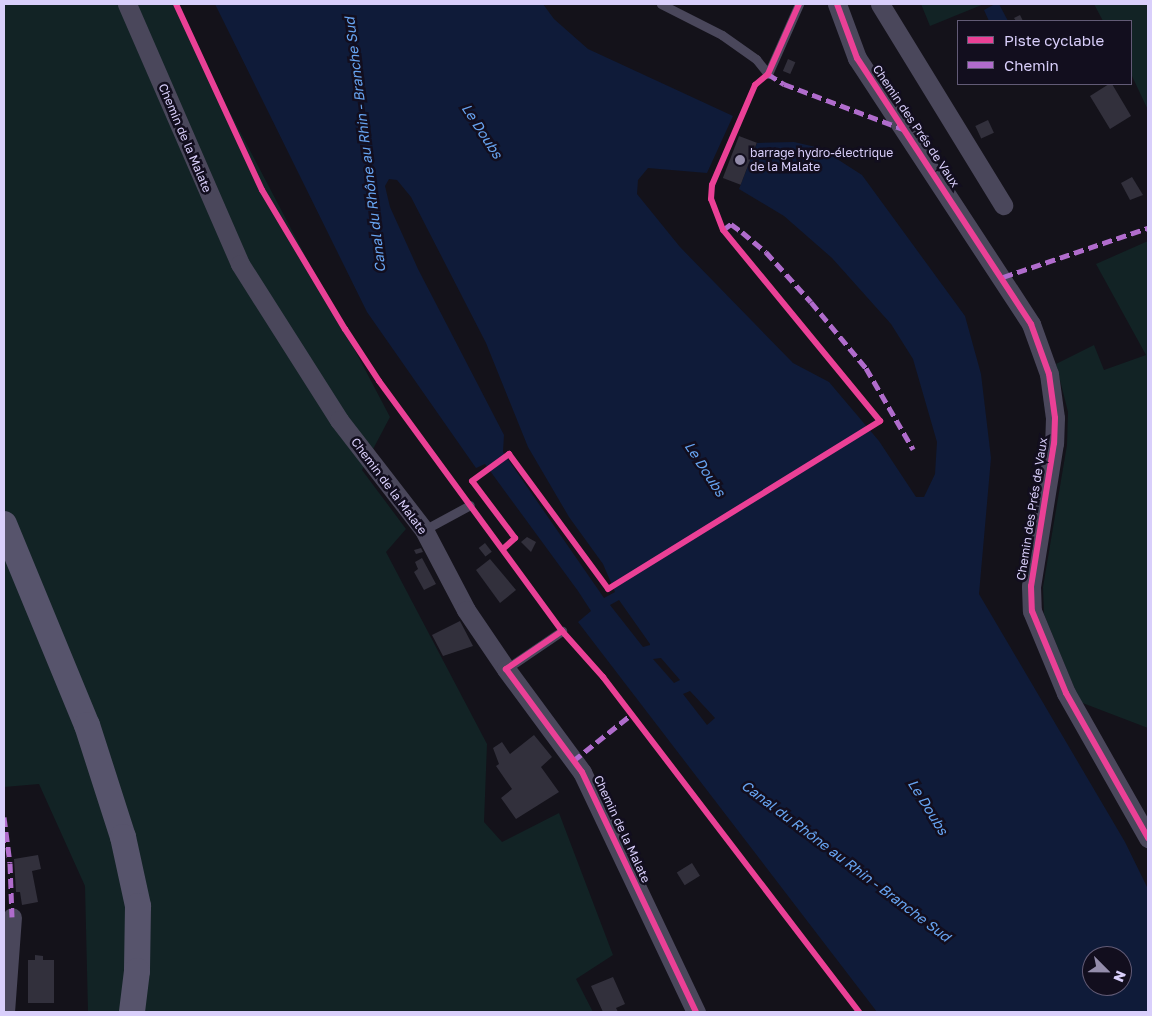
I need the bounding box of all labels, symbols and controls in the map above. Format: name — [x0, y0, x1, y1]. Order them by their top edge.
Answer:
water label: Canal du Rhône au Rhin - Branche Sud — [341, 16, 389, 274]
legend — [957, 20, 1132, 85]
text: Piste cyclable — [1004, 31, 1104, 49]
text: Chemin — [1004, 56, 1059, 74]
street label: Chemin des Prés de Vaux — [870, 62, 962, 190]
street label: Chemin de la Malate — [156, 81, 214, 195]
water label: Le Doubs — [458, 100, 506, 162]
place label: barrage hydro-électrique de la Malate — [750, 146, 893, 174]
marker: barrage hydro-électrique de la Malate — [734, 154, 746, 166]
street label: Chemin de la Malate — [348, 435, 430, 537]
street label: Chemin des Prés de Vaux — [1014, 437, 1050, 581]
water label: Le Doubs — [681, 438, 729, 500]
street label: Chemin de la Malate — [591, 773, 653, 885]
water label: Le Doubs — [904, 776, 952, 838]
water label: Canal du Rhône au Rhin - Branche Sud — [738, 777, 954, 945]
north arrow — [1082, 946, 1132, 996]
text: N — [1110, 968, 1130, 985]

